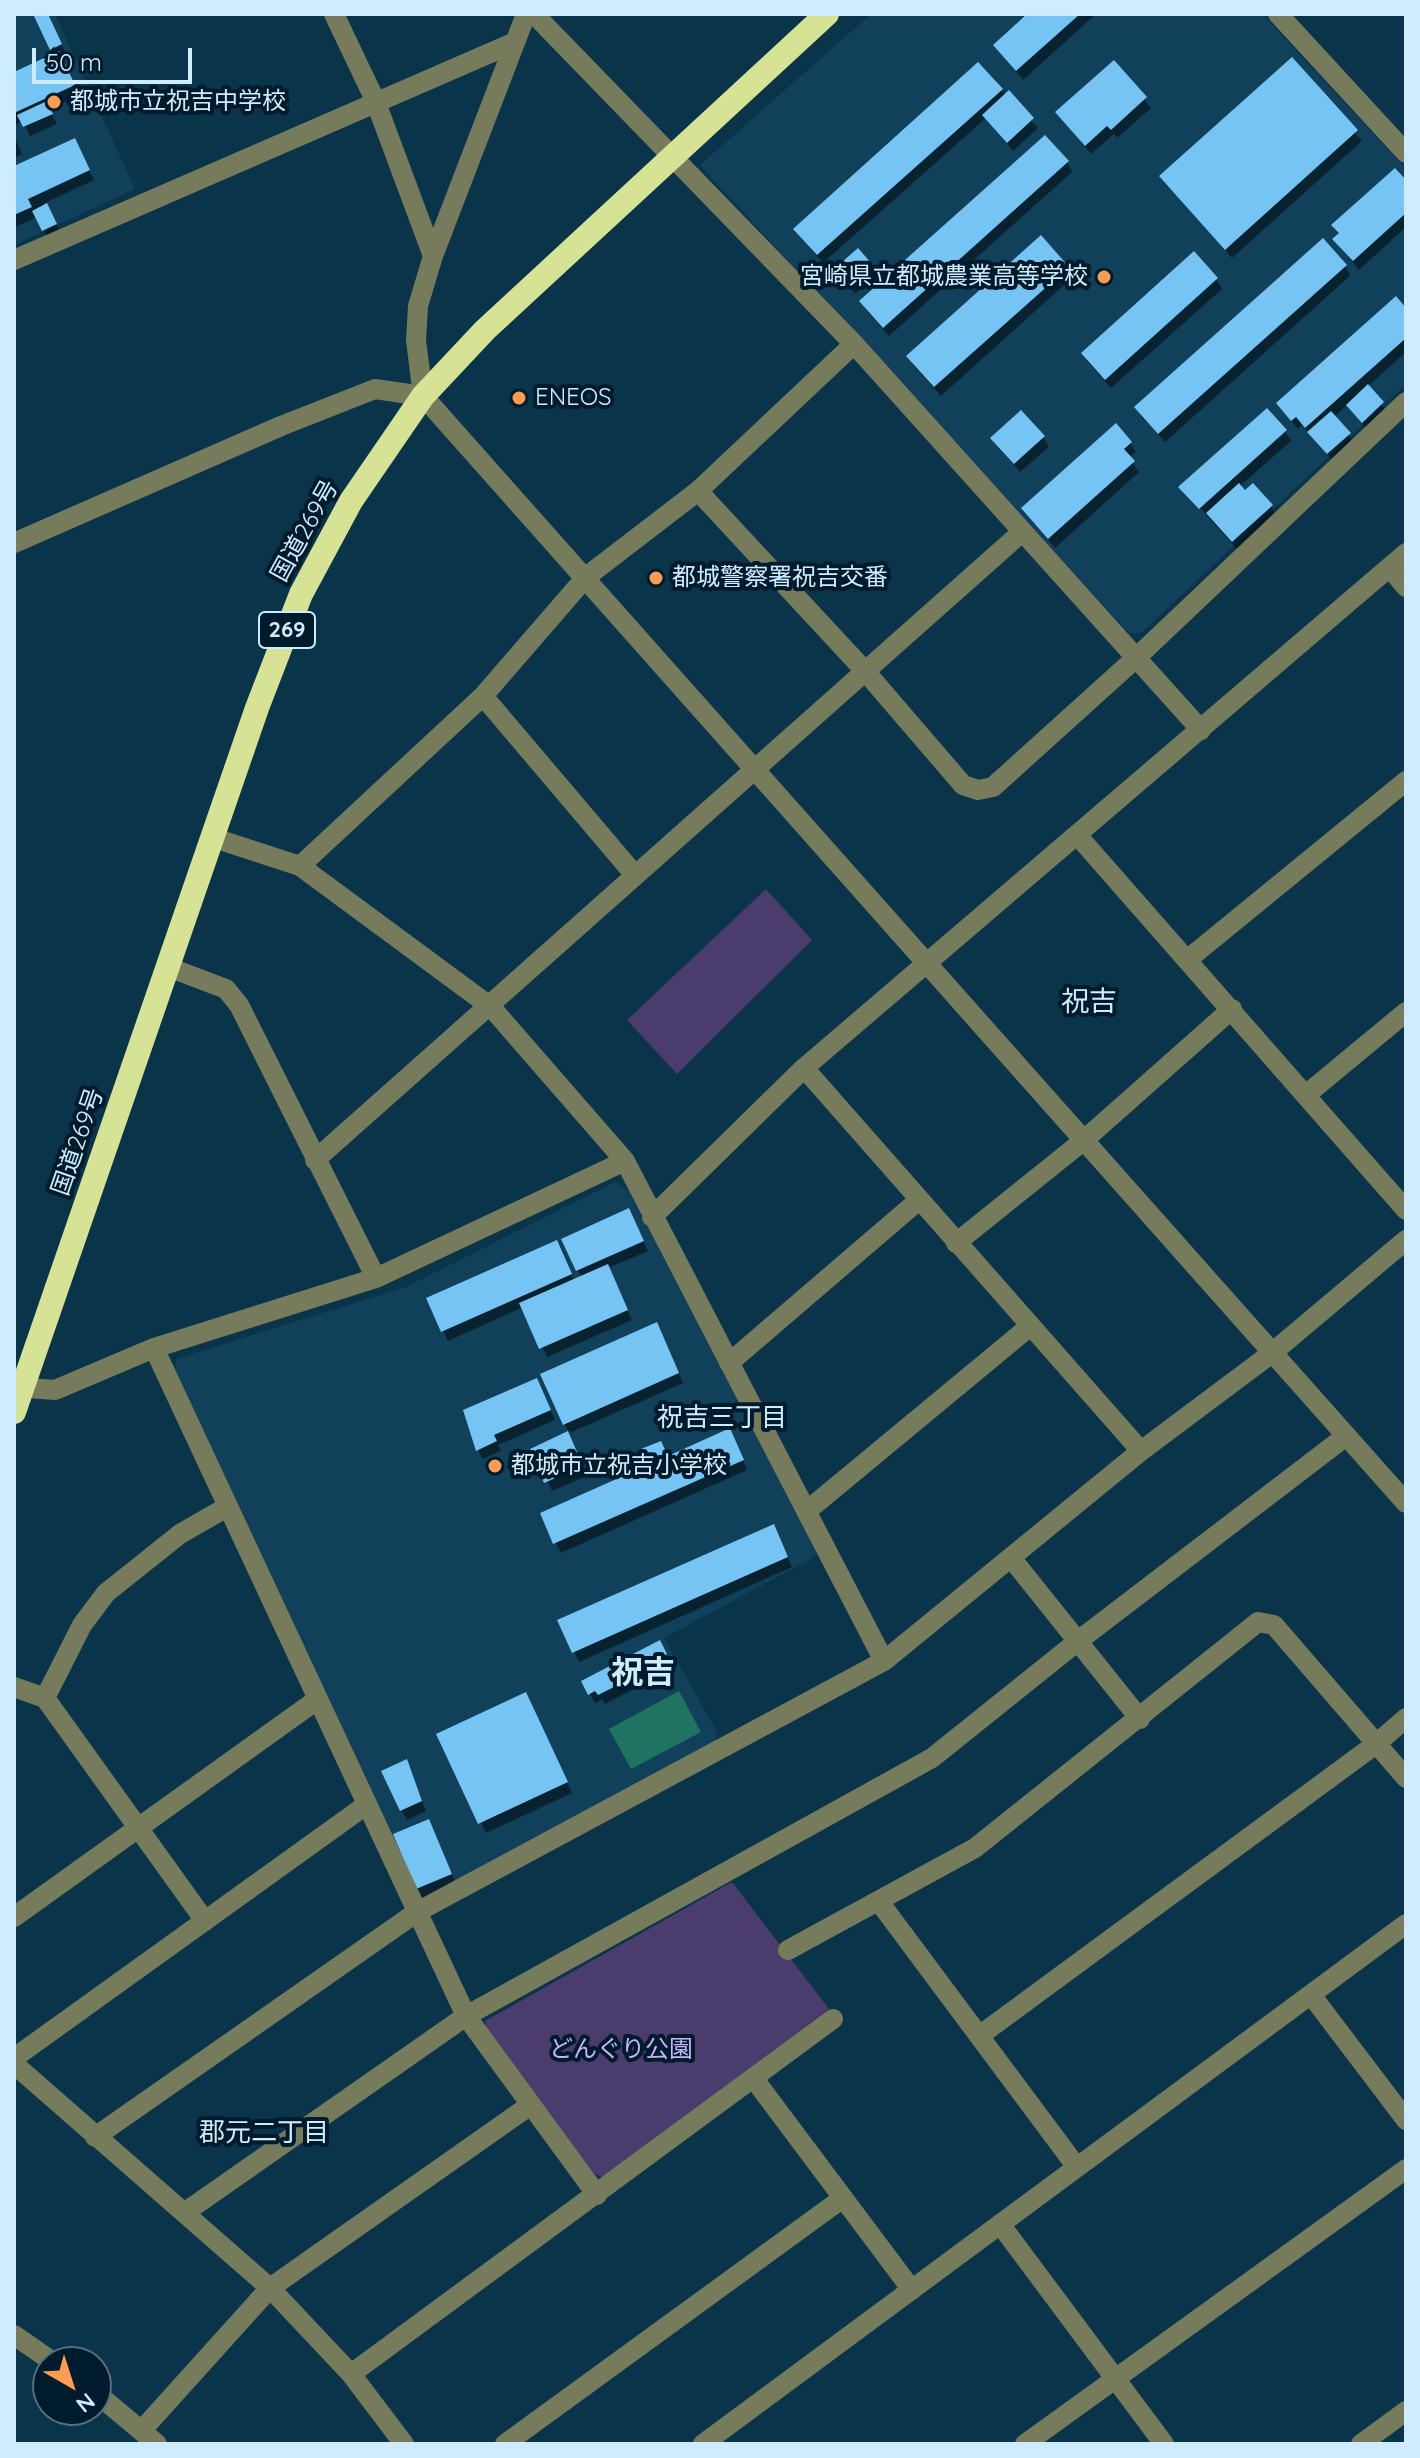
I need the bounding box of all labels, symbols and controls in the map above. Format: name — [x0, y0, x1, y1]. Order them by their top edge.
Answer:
scale bar — [36, 32, 196, 82]
text: 50 m — [46, 47, 102, 77]
place label: 都城市立祝吉中学校 — [70, 88, 286, 116]
marker: 都城市立祝吉中学校 — [45, 93, 63, 111]
place label: 宮崎県立都城農業高等学校 — [800, 263, 1088, 291]
marker: 宮崎県立都城農業高等学校 — [1095, 268, 1113, 286]
place label: ENEOS — [535, 384, 612, 412]
marker: ENEOS — [510, 389, 528, 407]
street label: 国道269号 — [265, 475, 345, 587]
place label: 都城警察署祝吉交番 — [672, 564, 888, 592]
marker: 都城警察署祝吉交番 — [647, 569, 665, 587]
road number: 269 — [259, 612, 315, 648]
district label: 祝吉 — [1061, 986, 1117, 1020]
street label: 国道269号 — [46, 1085, 110, 1199]
district label: 祝吉三丁目 — [657, 1402, 787, 1434]
place label: 都城市立祝吉小学校 — [511, 1452, 727, 1480]
marker: 都城市立祝吉小学校 — [486, 1457, 504, 1475]
district label: 祝吉 — [611, 1654, 675, 1692]
park label: どんぐり公園 — [549, 2036, 693, 2064]
district label: 郡元二丁目 — [199, 2117, 329, 2149]
north arrow — [32, 2346, 112, 2426]
text: N — [71, 2387, 101, 2419]

